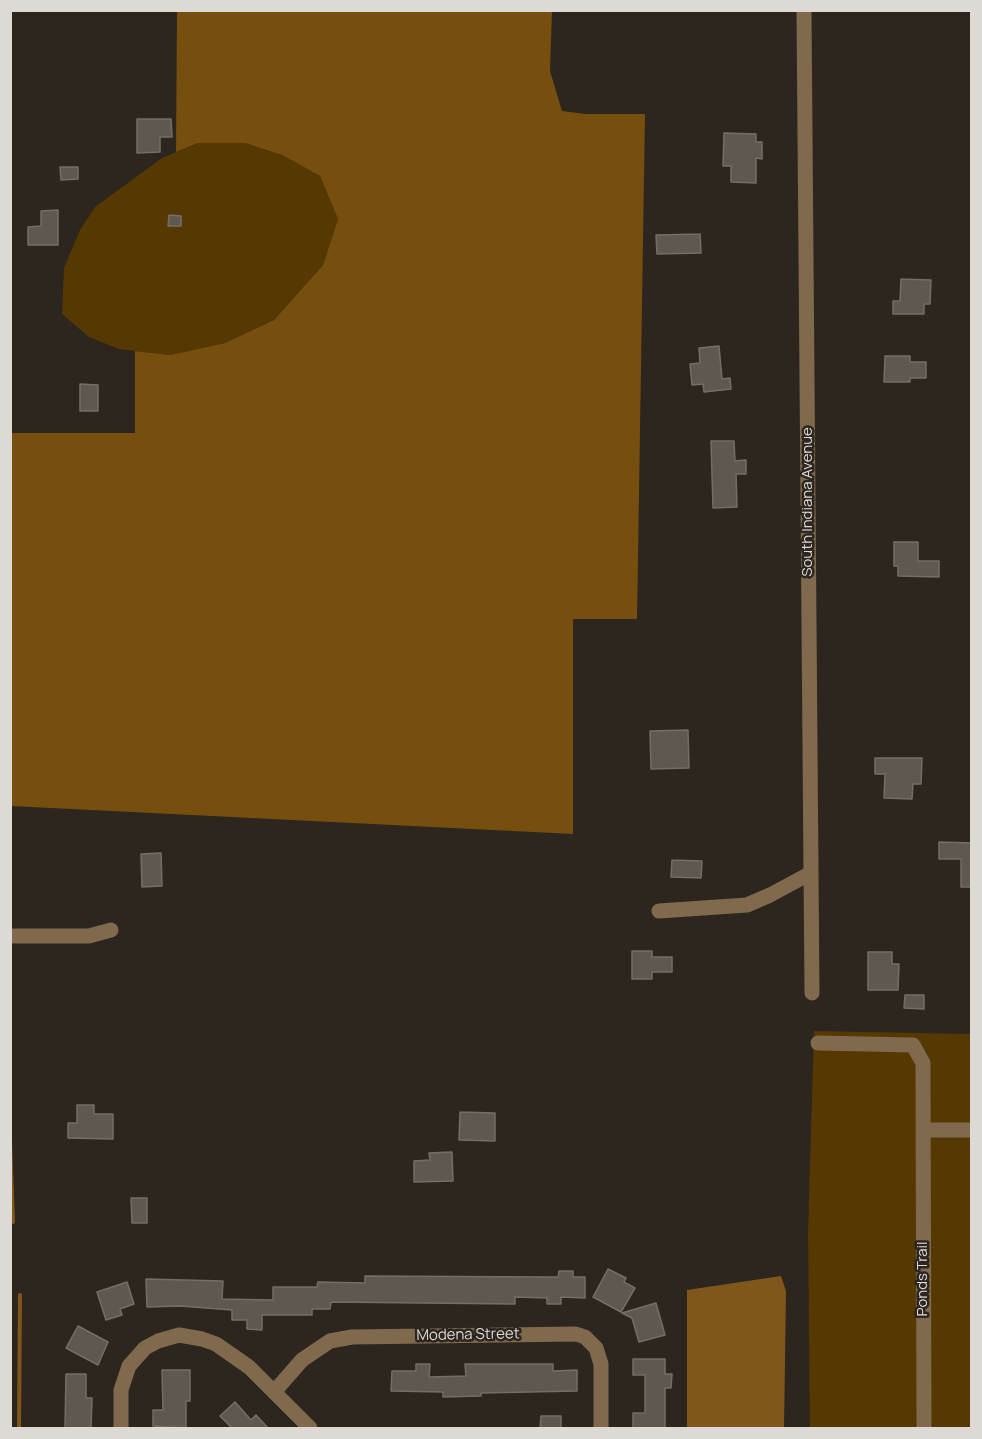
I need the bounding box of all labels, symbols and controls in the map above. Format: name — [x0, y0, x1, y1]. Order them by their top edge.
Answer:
street label: South Indiana Avenue — [799, 427, 817, 577]
street label: Ponds Trail — [914, 1241, 932, 1317]
street label: Modena Street — [416, 1325, 520, 1345]

